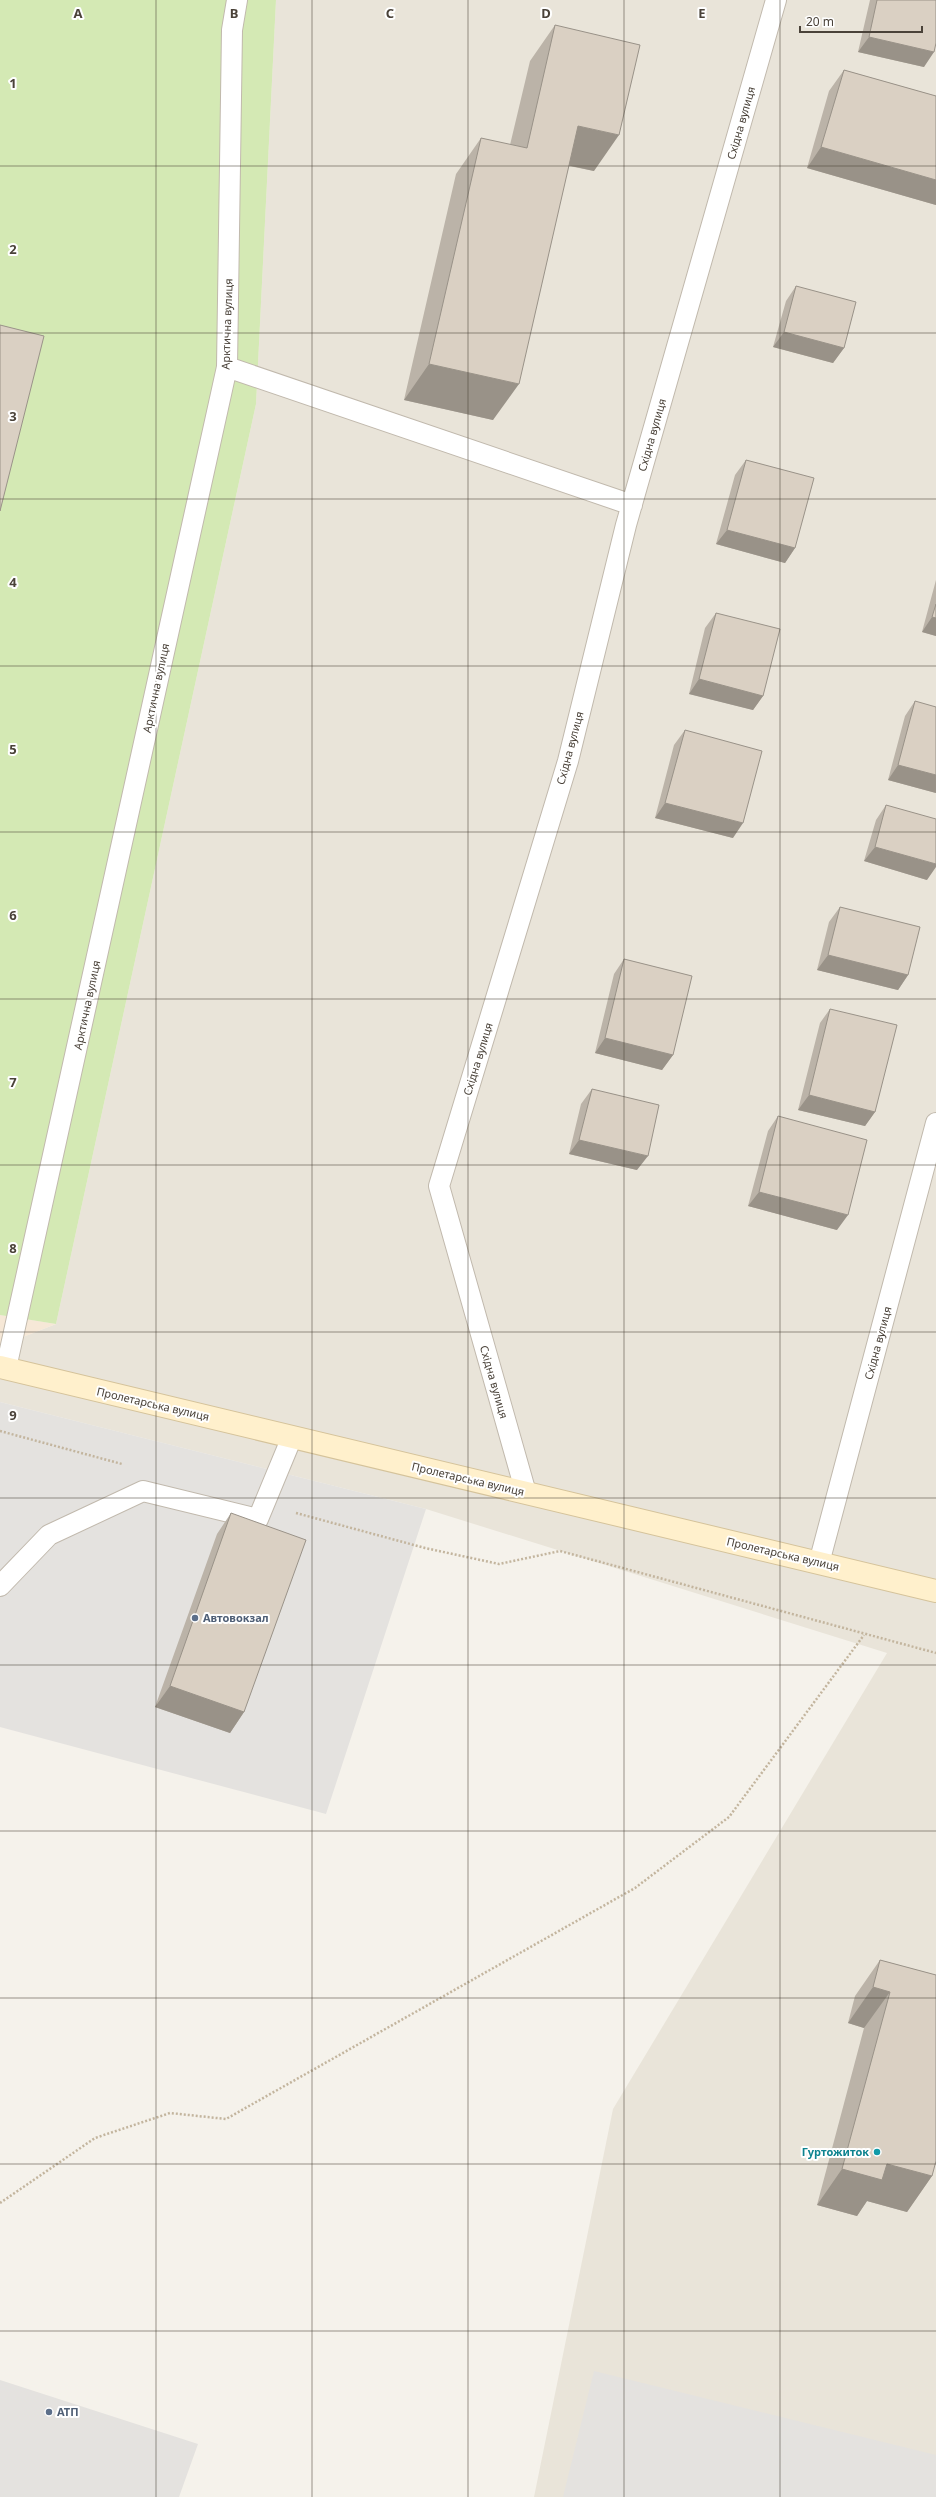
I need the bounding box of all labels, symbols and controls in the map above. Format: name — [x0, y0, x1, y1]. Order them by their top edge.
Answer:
text: A — [74, 4, 83, 22]
text: B — [230, 4, 238, 22]
text: C — [386, 4, 394, 22]
text: D — [541, 4, 551, 22]
text: E — [698, 4, 706, 22]
scale bar — [800, 8, 922, 34]
text: 20 m — [806, 13, 834, 30]
text: 1 — [9, 74, 17, 92]
street label: Східна вулиця — [723, 85, 758, 161]
text: 2 — [9, 240, 17, 258]
street label: Арктична вулиця — [217, 278, 236, 370]
street label: Східна вулиця — [634, 397, 669, 473]
text: 3 — [9, 407, 17, 425]
text: 4 — [9, 573, 17, 591]
street label: Арктична вулиця — [139, 642, 172, 734]
street label: Східна вулиця — [553, 710, 587, 786]
text: 5 — [9, 740, 17, 758]
text: 6 — [9, 906, 17, 924]
street label: Арктична вулиця — [70, 959, 103, 1051]
street label: Східна вулиця — [459, 1021, 496, 1097]
text: 7 — [9, 1073, 17, 1091]
text: 8 — [9, 1239, 17, 1257]
street label: Східна вулиця — [861, 1305, 895, 1381]
street label: Східна вулиця — [477, 1344, 512, 1420]
street label: Пролетарська вулиця — [95, 1383, 211, 1424]
text: 9 — [9, 1406, 17, 1424]
street label: Пролетарська вулиця — [410, 1458, 526, 1499]
street label: Пролетарська вулиця — [725, 1533, 841, 1574]
place label: Автовокзал — [203, 1610, 269, 1625]
marker: Автовокзал — [190, 1613, 200, 1623]
place label: Гуртожиток — [802, 2144, 869, 2159]
marker: Гуртожиток — [872, 2147, 882, 2157]
place label: АТП — [57, 2404, 79, 2419]
marker: АТП — [44, 2407, 54, 2417]

